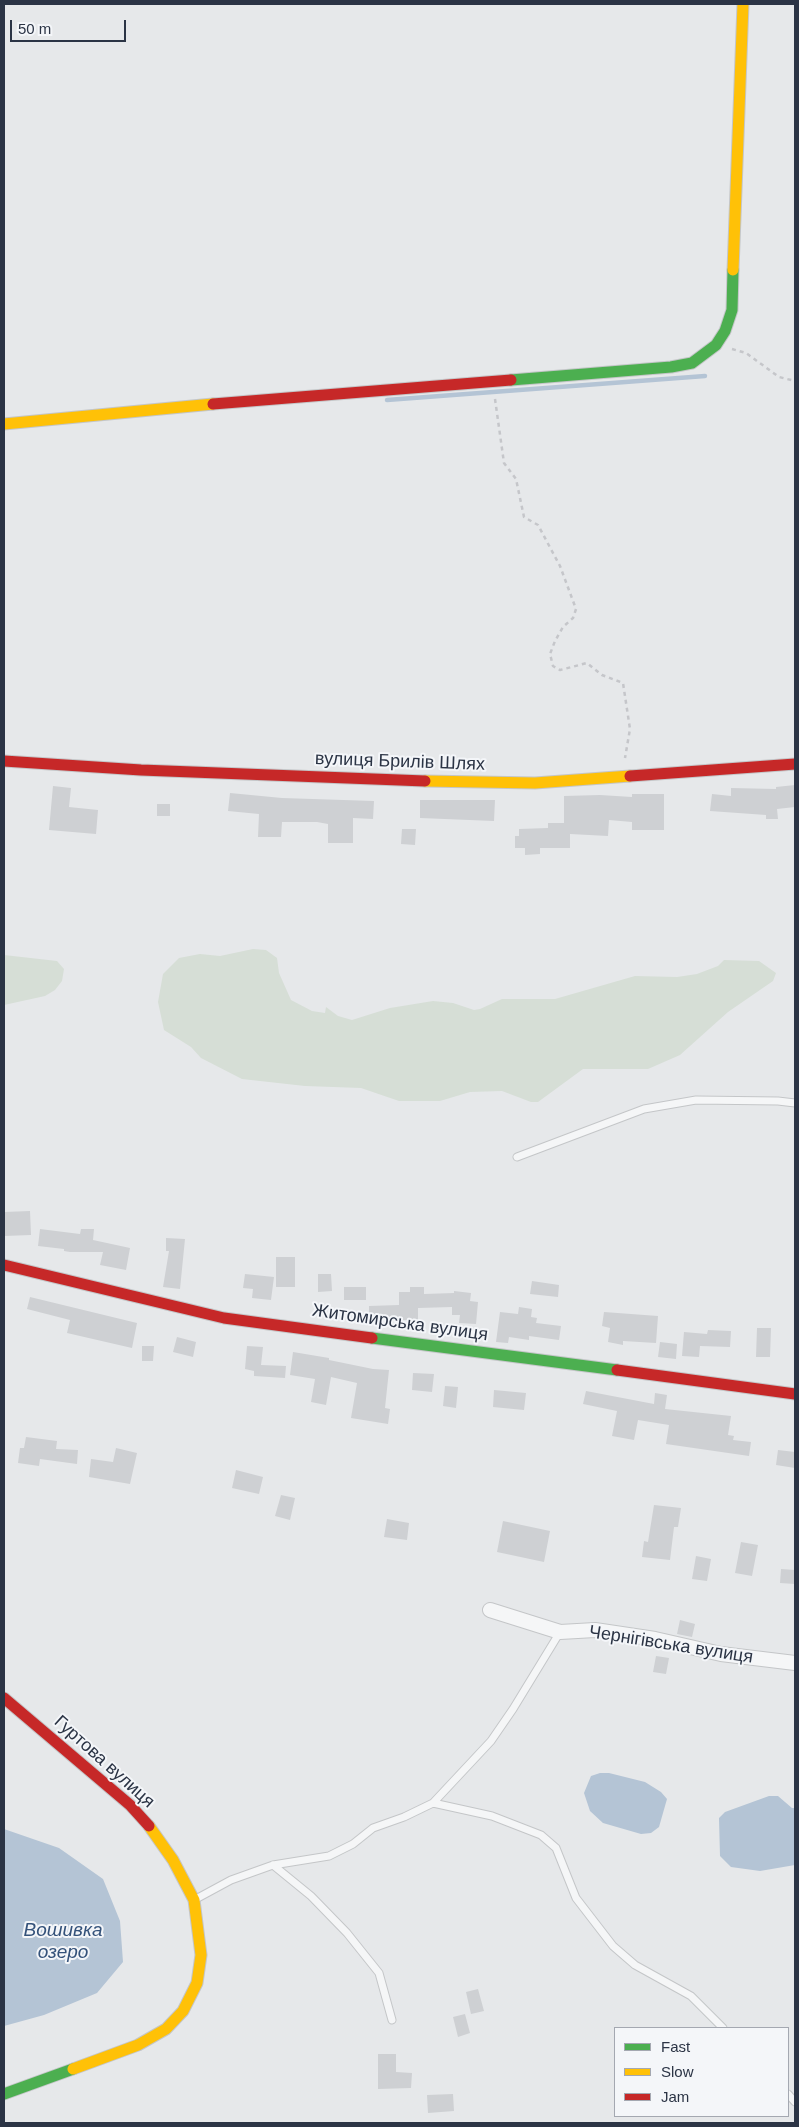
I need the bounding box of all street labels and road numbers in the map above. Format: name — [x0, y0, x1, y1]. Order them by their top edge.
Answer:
street label: вулиця Брилів Шлях — [315, 748, 485, 776]
street label: Житомирська вулиця — [311, 1300, 489, 1346]
street label: Чернігівська вулиця — [587, 1621, 755, 1669]
street label: Гуртова вулиця — [49, 1711, 159, 1813]

